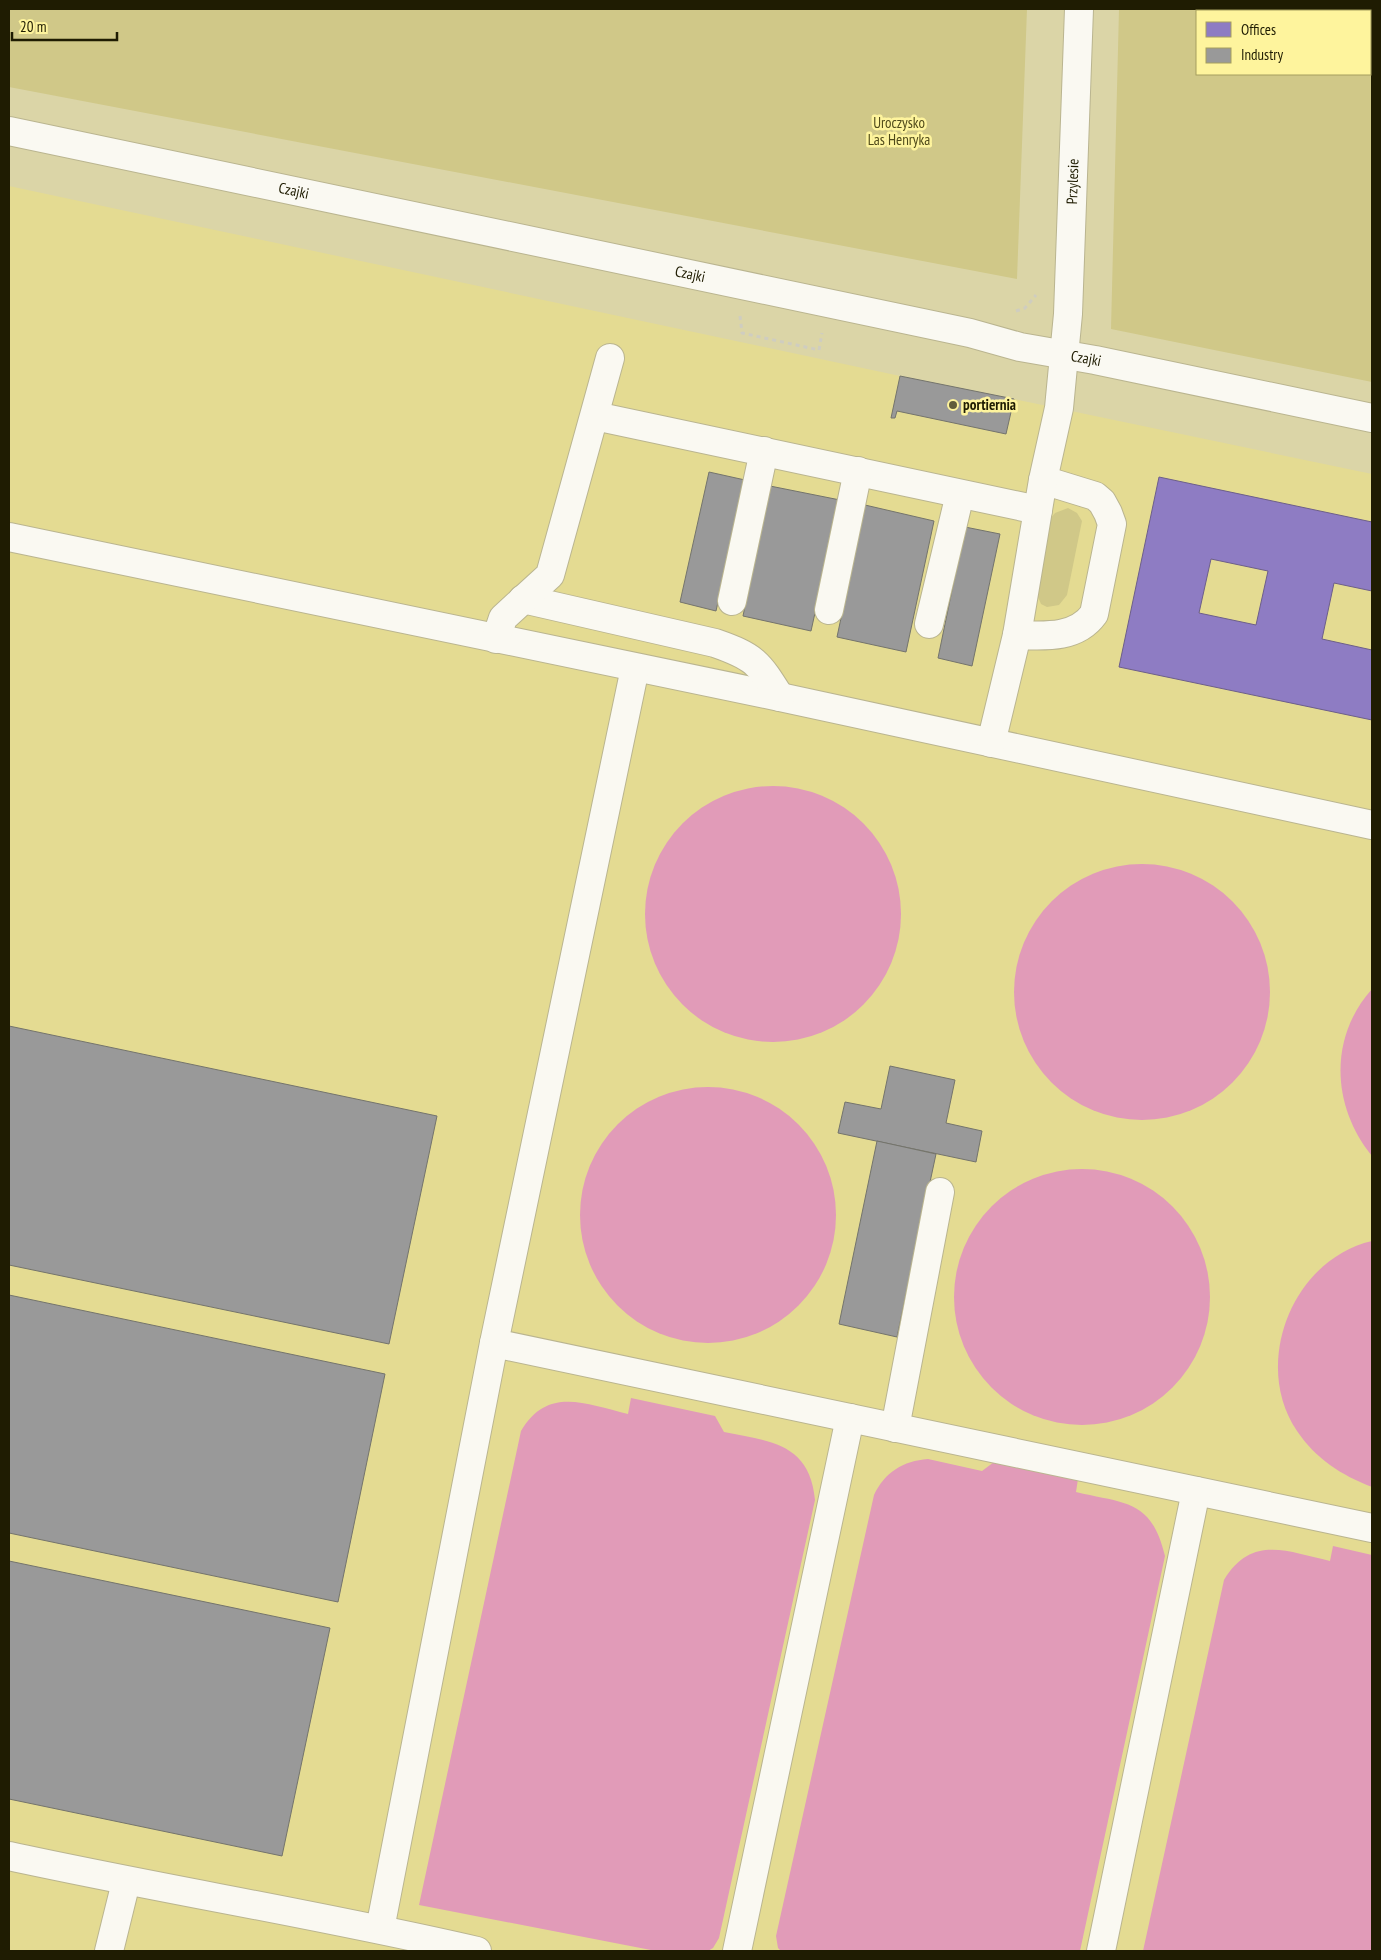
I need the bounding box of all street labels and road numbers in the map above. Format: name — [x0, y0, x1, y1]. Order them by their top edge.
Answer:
street label: Przylesie — [1062, 158, 1083, 205]
street label: Czajki — [277, 178, 311, 203]
street label: Czajki — [673, 261, 707, 286]
street label: Czajki — [1070, 346, 1103, 370]

